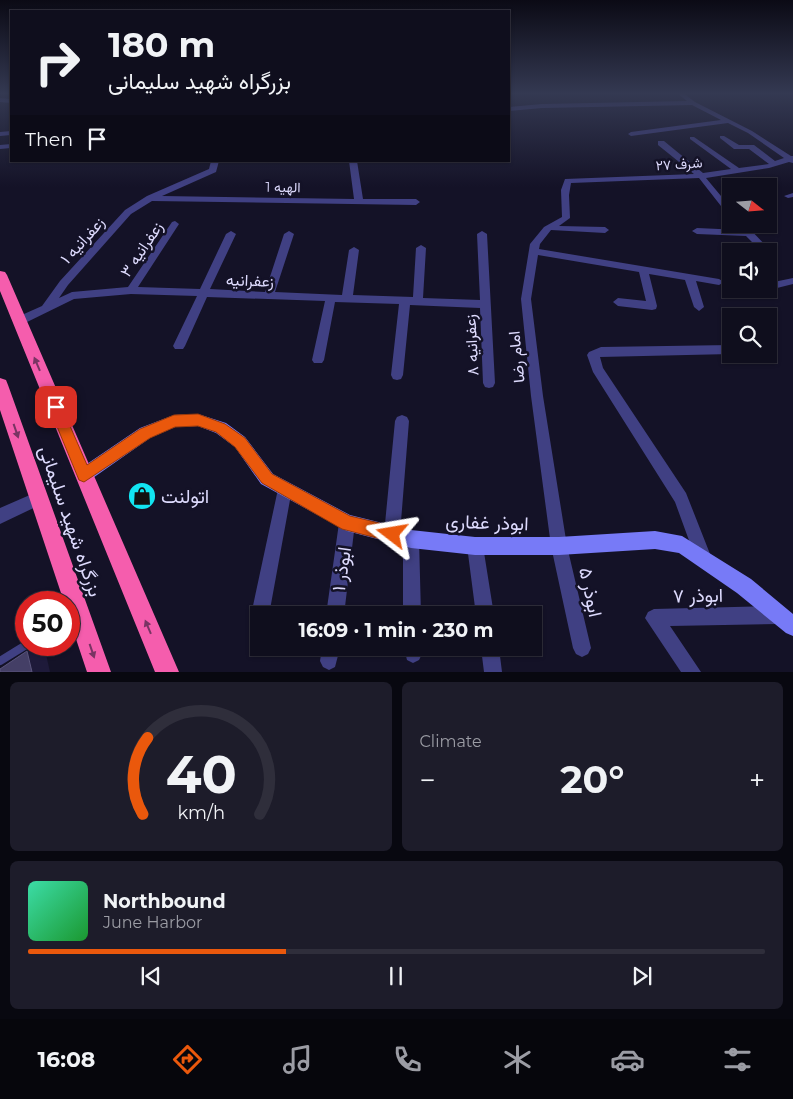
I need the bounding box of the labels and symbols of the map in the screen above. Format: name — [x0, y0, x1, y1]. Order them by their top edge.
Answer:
street label: شرف ۲۷ — [655, 153, 703, 175]
street label: الهیه 1 — [265, 178, 301, 196]
north arrow — [722, 178, 778, 232]
street label: زعفرانیه ۱ — [56, 213, 109, 268]
street label: زعفرانیه ۳ — [116, 218, 168, 281]
street label: زعفرانیه — [226, 270, 274, 292]
street label: زعفرانیه ۸ — [460, 314, 484, 376]
street label: امام رضا — [504, 330, 530, 384]
one-way arrow — [33, 357, 41, 371]
pin — [35, 386, 77, 428]
one-way arrow — [13, 424, 20, 439]
street label: بزرگراه شهید سلیمانی — [34, 443, 107, 600]
shop icon: اتولنت — [127, 481, 157, 511]
place label: اتولنت — [161, 485, 209, 508]
position arrow — [365, 507, 417, 559]
street label: ابوذر غفاری — [445, 510, 529, 535]
street label: ابوذر ۱ — [327, 545, 356, 593]
street label: ابوذر ۵ — [574, 565, 607, 619]
street label: ابوذر ۷ — [673, 584, 723, 607]
speed limit sign: 50 — [15, 591, 80, 656]
one-way arrow — [144, 620, 152, 634]
one-way arrow — [88, 644, 96, 659]

